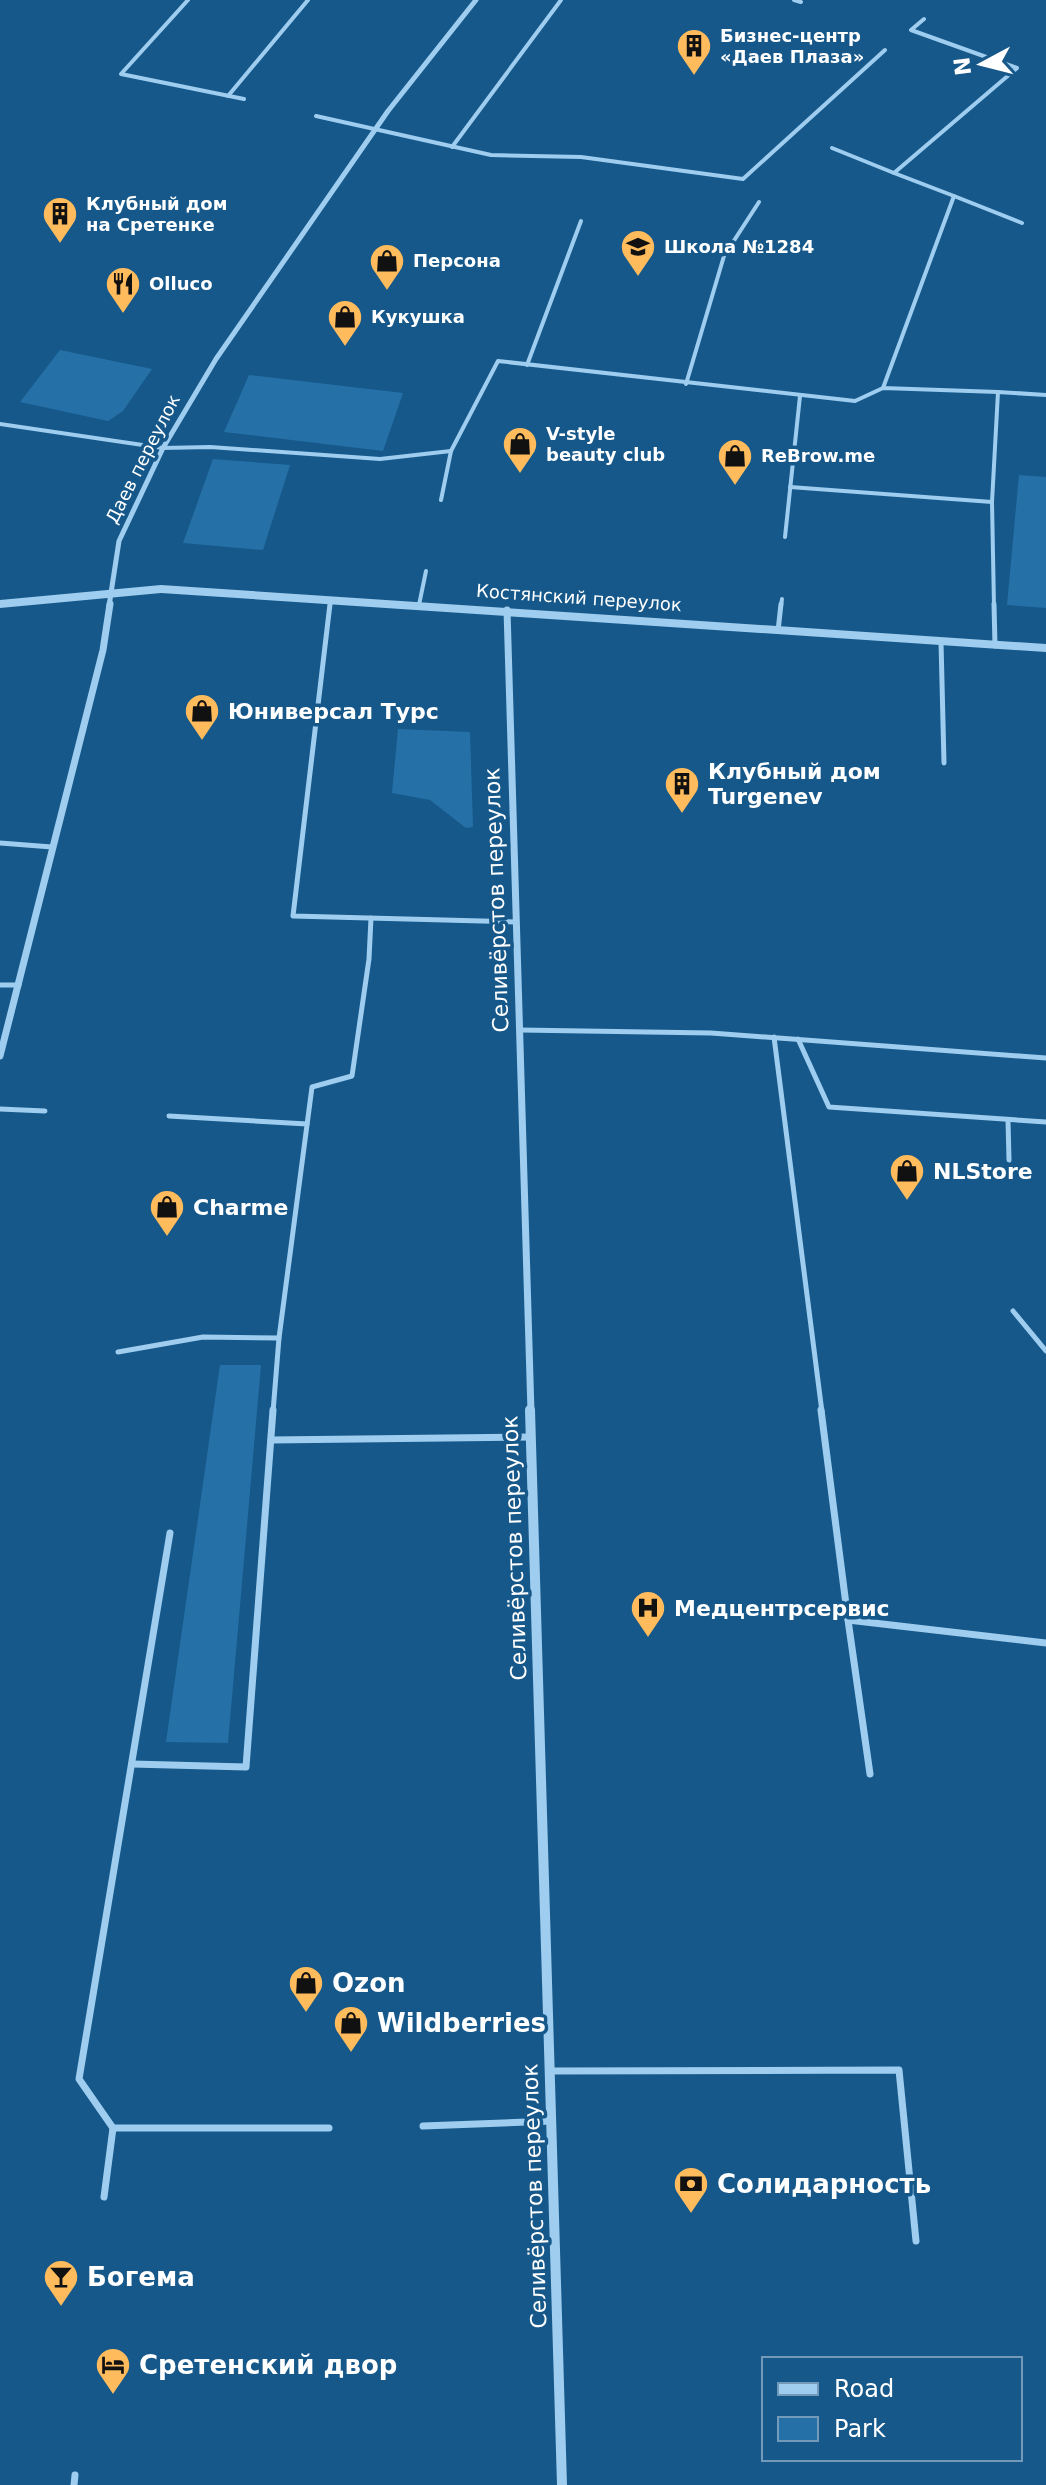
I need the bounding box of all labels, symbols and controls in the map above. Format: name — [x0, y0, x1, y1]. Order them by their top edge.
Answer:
north arrow — [942, 24, 1022, 104]
place label: Бизнес-центр «Даев Плаза» — [720, 25, 864, 67]
building icon: Бизнес-центр «Даев Плаза» — [675, 27, 713, 77]
text: N — [949, 56, 976, 77]
place label: Клубный дом на Сретенке — [86, 193, 227, 235]
building icon: Клубный дом на Сретенке — [41, 195, 79, 245]
school or university icon: Школа №1284 — [619, 228, 657, 278]
place label: Школа №1284 — [664, 236, 814, 257]
shop icon: Персона — [368, 242, 406, 292]
place label: Персона — [413, 250, 501, 271]
restaurant icon: Olluco — [104, 265, 142, 315]
place label: Olluco — [149, 273, 213, 294]
shop icon: Кукушка — [326, 298, 364, 348]
place label: Кукушка — [371, 306, 465, 327]
street label: Даев переулок — [101, 391, 184, 527]
place label: V-style beauty club — [546, 423, 665, 465]
shop icon: V-style beauty club — [501, 425, 539, 475]
shop icon: ReBrow.me — [716, 437, 754, 487]
place label: ReBrow.me — [761, 445, 875, 466]
street label: Костянский переулок — [476, 580, 683, 615]
shop icon: Юниверсал Турс — [183, 692, 221, 742]
place label: Юниверсал Турс — [228, 699, 439, 724]
place label: Клубный дом Turgenev — [708, 759, 881, 809]
building icon: Клубный дом Turgenev — [663, 765, 701, 815]
street label: Селивёрстов переулок — [479, 767, 514, 1033]
shop icon: NLStore — [888, 1152, 926, 1202]
place label: NLStore — [933, 1159, 1033, 1184]
shop icon: Charme — [148, 1188, 186, 1238]
place label: Charme — [193, 1195, 288, 1220]
street label: Селивёрстов переулок — [497, 1415, 532, 1681]
hospital icon: Медцентрсервис — [629, 1589, 667, 1639]
place label: Медцентрсервис — [674, 1596, 890, 1621]
shop icon: Ozon — [287, 1964, 325, 2014]
place label: Ozon — [332, 1968, 406, 1998]
shop icon: Wildberries — [332, 2004, 370, 2054]
place label: Wildberries — [377, 2008, 546, 2038]
street label: Селивёрстов переулок — [517, 2063, 552, 2329]
bank icon: Солидарность — [672, 2165, 710, 2215]
place label: Солидарность — [717, 2169, 931, 2199]
bar icon: Богема — [42, 2258, 80, 2308]
place label: Богема — [87, 2262, 195, 2292]
hotel icon: Сретенский двор — [94, 2346, 132, 2396]
place label: Сретенский двор — [139, 2350, 397, 2380]
legend — [762, 2357, 1022, 2461]
text: Road — [834, 2375, 894, 2403]
text: Park — [834, 2415, 886, 2443]

